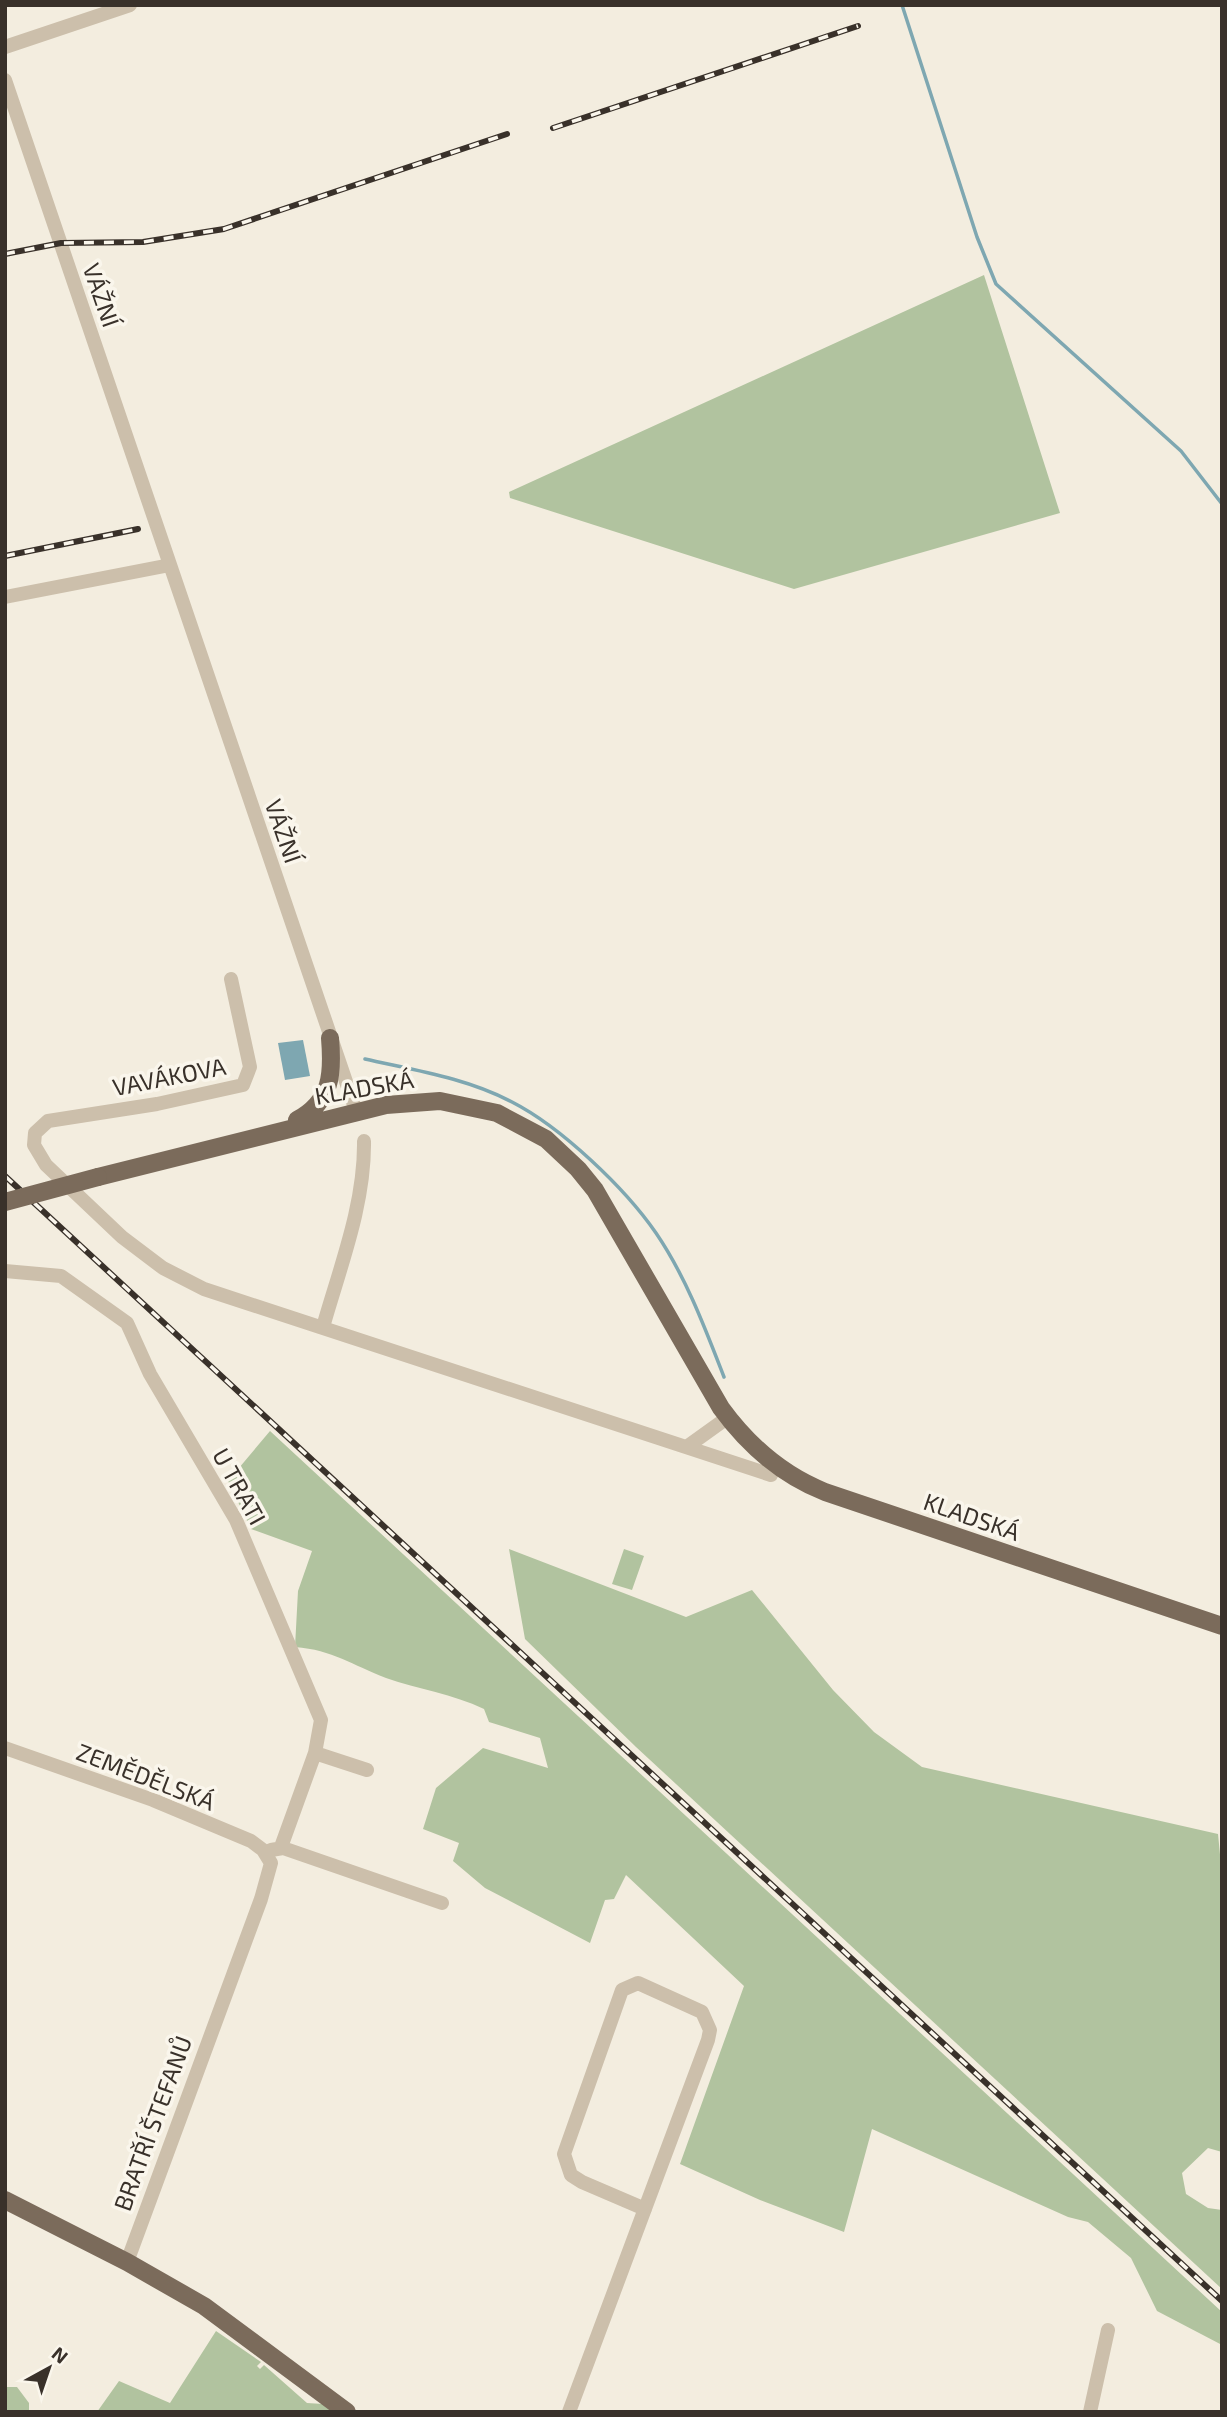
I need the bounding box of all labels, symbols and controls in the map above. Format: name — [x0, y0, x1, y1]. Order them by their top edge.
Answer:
street label: VÁŽNÍ — [78, 259, 127, 331]
street label: VÁŽNÍ — [260, 795, 309, 867]
street label: VAVÁKOVA — [110, 1051, 228, 1101]
street label: KLADSKÁ — [312, 1064, 416, 1110]
street label: U TRATI — [207, 1443, 273, 1529]
street label: KLADSKÁ — [920, 1486, 1024, 1546]
street label: ZEMĚDĚLSKÁ — [73, 1736, 219, 1816]
street label: BRATŘÍ ŠTEFANŮ — [107, 2032, 197, 2214]
north arrow — [14, 2333, 84, 2403]
text: N — [48, 2341, 73, 2368]

